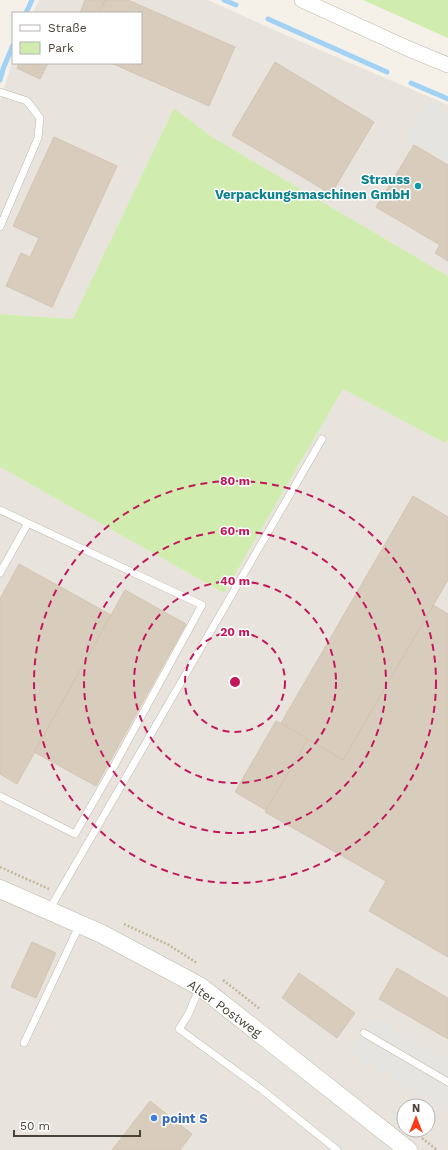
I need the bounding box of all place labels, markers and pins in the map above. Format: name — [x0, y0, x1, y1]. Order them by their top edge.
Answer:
place label: Strauss Verpackungsmaschinen GmbH — [215, 172, 410, 202]
marker: Strauss Verpackungsmaschinen GmbH — [413, 181, 423, 191]
centre of rings — [228, 675, 242, 689]
place label: point S — [162, 1111, 208, 1126]
marker: point S — [149, 1113, 159, 1123]

